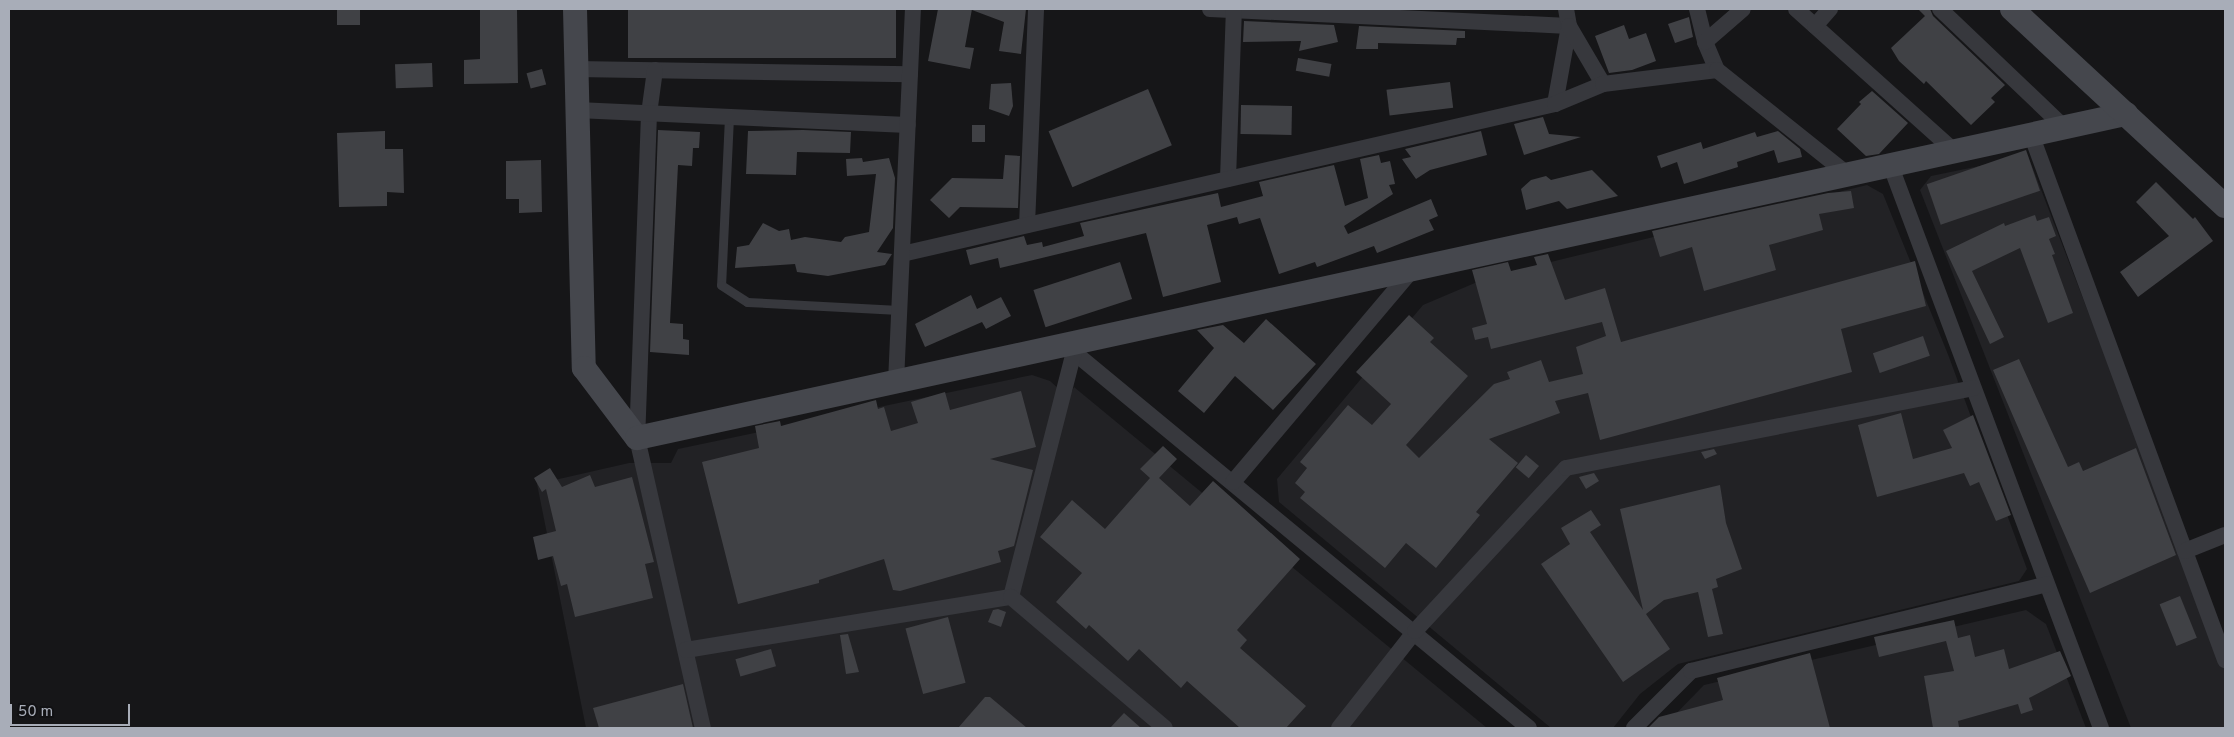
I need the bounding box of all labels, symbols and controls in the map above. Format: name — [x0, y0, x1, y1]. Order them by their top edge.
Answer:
scale bar — [12, 694, 132, 726]
text: 50 m — [18, 703, 53, 722]

